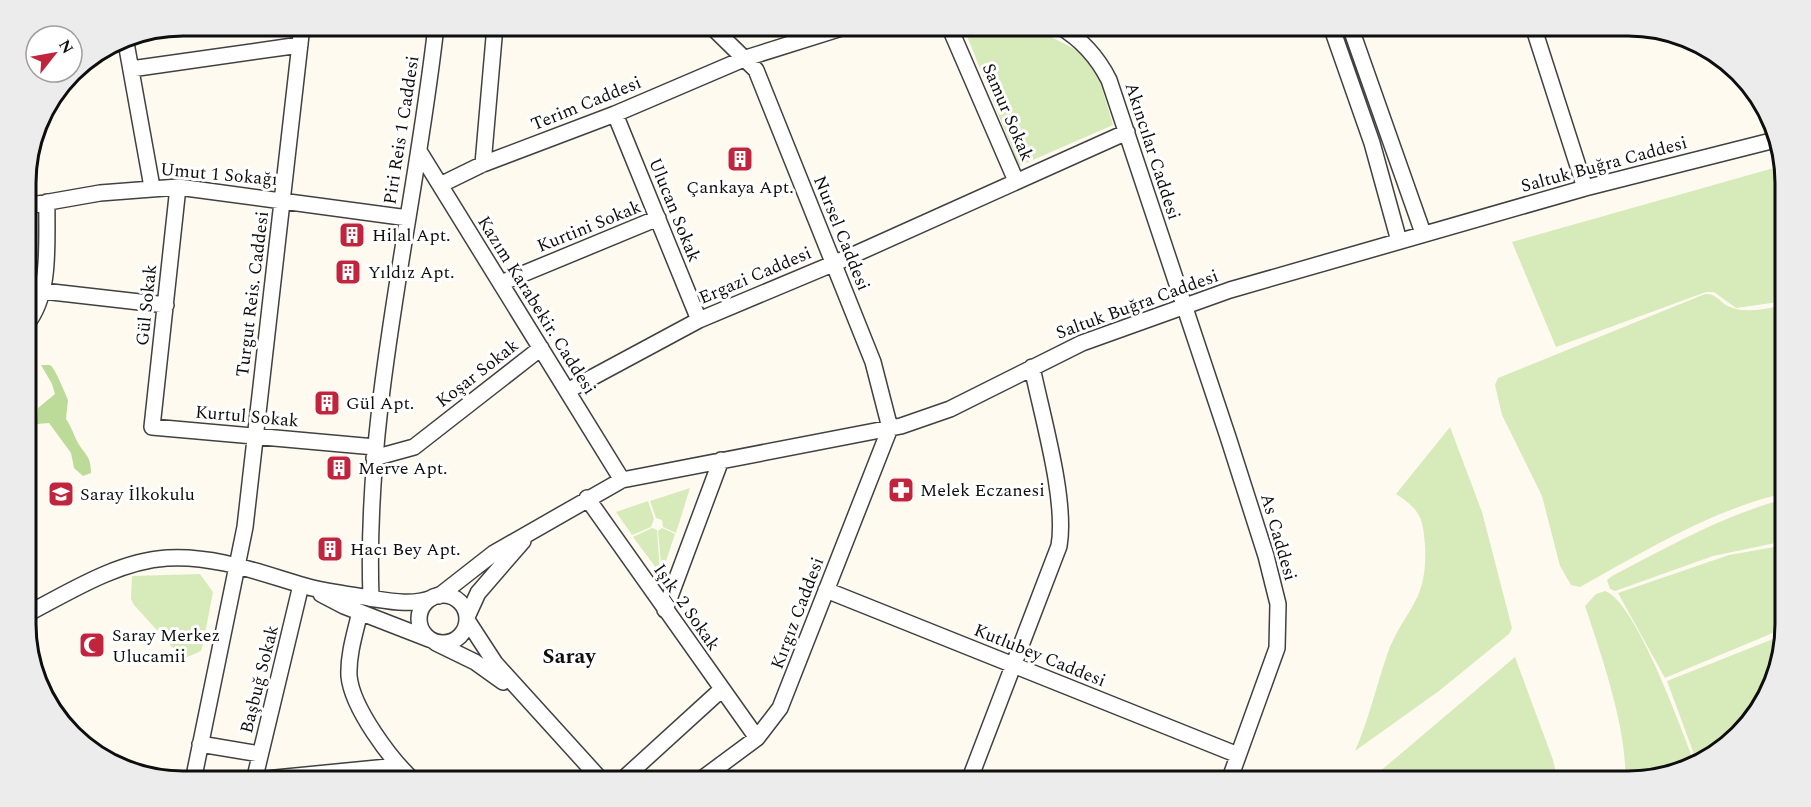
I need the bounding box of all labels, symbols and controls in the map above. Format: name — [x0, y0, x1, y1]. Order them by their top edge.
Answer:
north arrow — [24, 24, 84, 84]
text: N — [52, 35, 80, 59]
street label: Piri Reis 1 Caddesi — [376, 54, 427, 207]
street label: Samur Sokak — [975, 59, 1040, 165]
street label: Terim Caddesi — [527, 69, 645, 138]
street label: Akıncılar Caddesi — [1118, 79, 1187, 223]
street label: Saltuk Buğra Caddesi — [1518, 129, 1690, 200]
building icon: Çankaya Apt. — [725, 144, 755, 174]
street label: Ulucan Sokak — [641, 154, 708, 266]
street label: Umut 1 Sokağı — [159, 156, 279, 193]
street label: Nursel Caddesi — [806, 172, 877, 295]
place label: Çankaya Apt. — [686, 174, 794, 201]
street label: Kurtini Sokak — [533, 193, 645, 260]
street label: Turgut Reis. Caddesi — [229, 210, 276, 379]
street label: Kazım Karabekir. Caddesi — [470, 211, 603, 400]
building icon: Hilal Apt. — [337, 220, 367, 250]
place label: Hilal Apt. — [372, 222, 451, 249]
street label: Ergazi Caddesi — [695, 240, 816, 311]
building icon: Yıldız Apt. — [333, 257, 363, 287]
place label: Yıldız Apt. — [368, 259, 454, 286]
street label: Saltuk Buğra Caddesi — [1052, 262, 1222, 346]
street label: Gül Sokak — [129, 263, 164, 347]
street label: Koşar Sokak — [430, 332, 525, 414]
building icon: Gül Apt. — [312, 388, 342, 418]
place label: Gül Apt. — [346, 390, 414, 417]
street label: Kurtul Sokak — [194, 399, 300, 434]
building icon: Merve Apt. — [324, 453, 354, 483]
place label: Merve Apt. — [358, 455, 448, 482]
pharmacy icon: Melek Eczanesi — [886, 475, 916, 505]
place label: Melek Eczanesi — [920, 477, 1045, 504]
school or university icon: Saray İlkokulu — [46, 479, 76, 509]
place label: Saray İlkokulu — [80, 481, 195, 508]
street label: As Caddesi — [1253, 490, 1304, 584]
building icon: Hacı Bey Apt. — [315, 534, 345, 564]
place label: Hacı Bey Apt. — [350, 536, 461, 563]
street label: Kırgız Caddesi — [764, 553, 831, 673]
street label: Işık_2 Sokak — [647, 558, 727, 656]
street label: Kutlubey Caddesi — [970, 617, 1110, 694]
place label: Saray Merkez Ulucamii — [112, 622, 220, 670]
street label: Başbuğ Sokak — [233, 622, 286, 736]
mosque icon: Saray Merkez Ulucamii — [77, 630, 107, 660]
district label: Saray — [543, 641, 596, 673]

